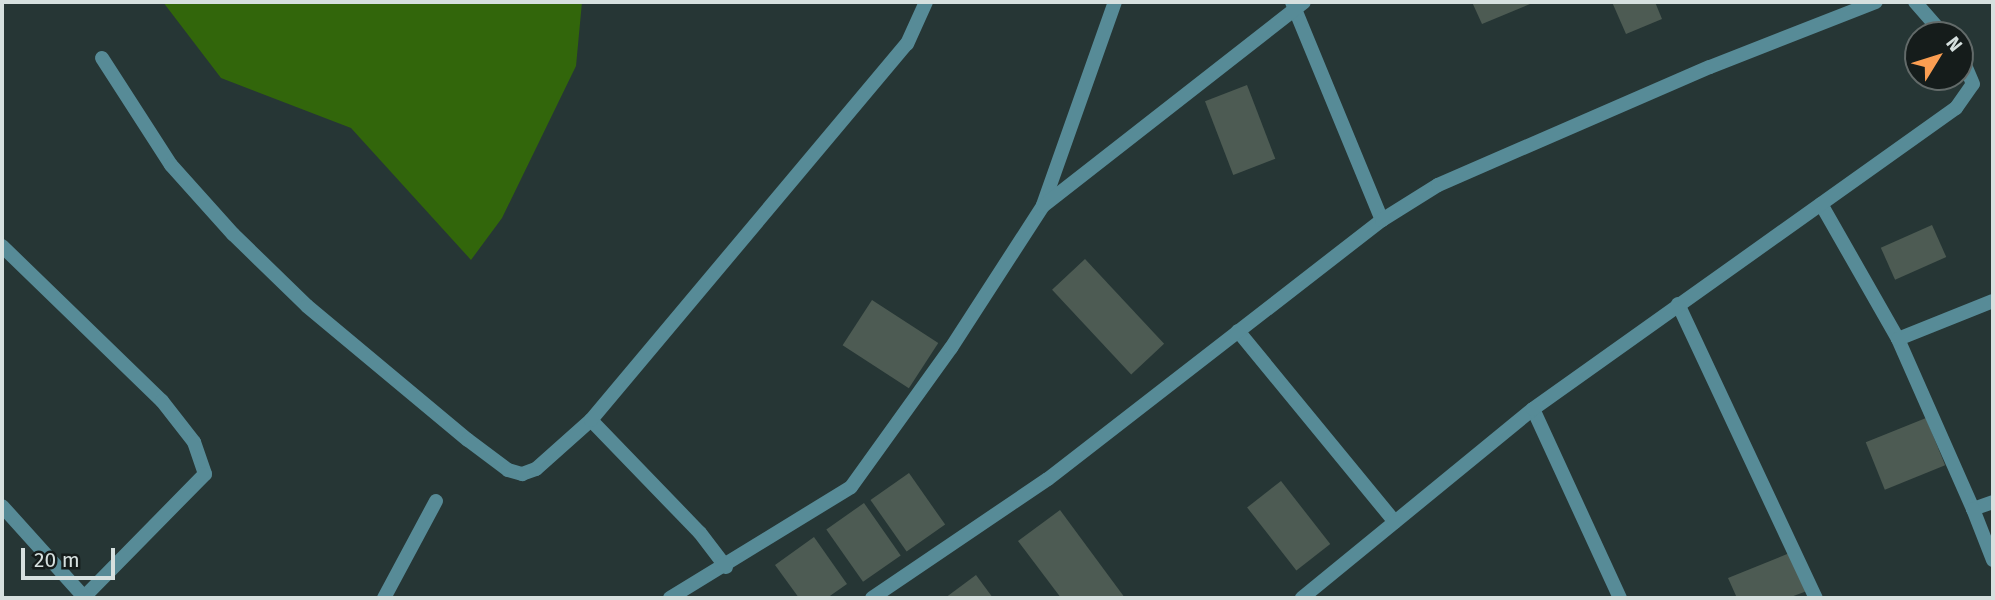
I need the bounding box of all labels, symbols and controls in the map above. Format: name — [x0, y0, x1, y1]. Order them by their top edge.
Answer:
north arrow — [1904, 21, 1974, 91]
text: N — [1941, 32, 1967, 56]
scale bar — [24, 534, 119, 578]
text: 20 m — [34, 547, 80, 573]

